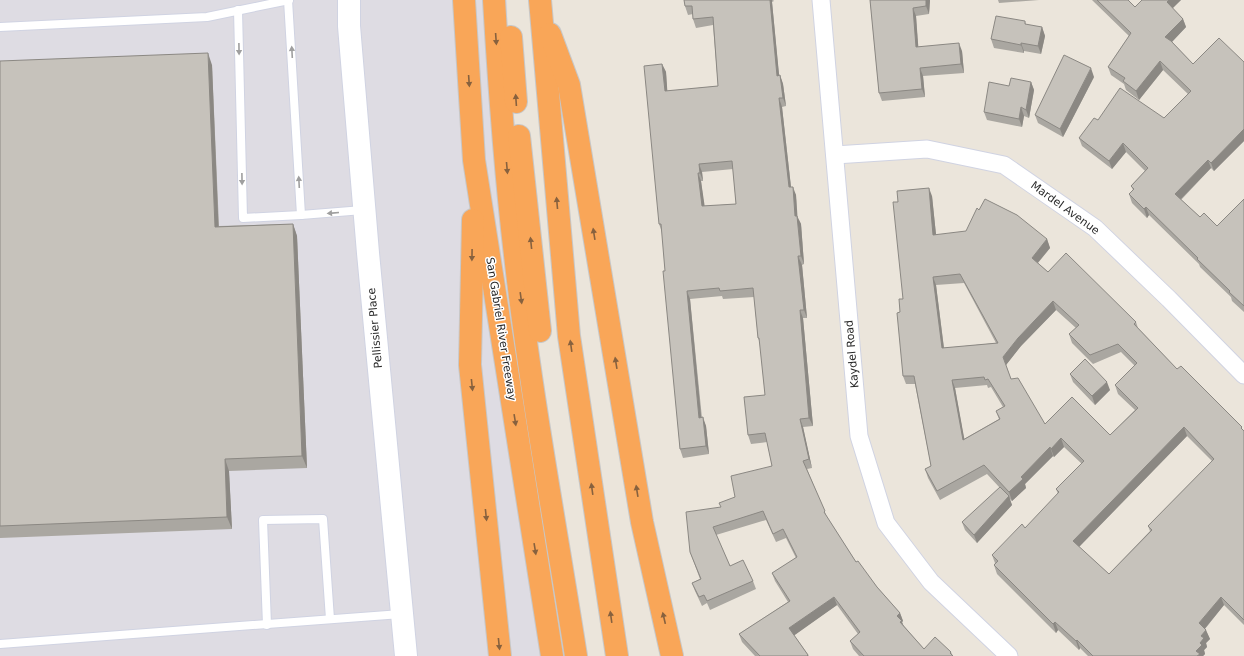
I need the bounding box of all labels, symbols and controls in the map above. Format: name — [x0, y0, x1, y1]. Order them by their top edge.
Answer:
one-way arrow — [493, 33, 500, 45]
one-way arrow — [236, 43, 242, 56]
one-way arrow — [288, 46, 295, 58]
one-way arrow — [466, 75, 473, 87]
one-way arrow — [512, 94, 519, 106]
one-way arrow — [504, 162, 510, 174]
one-way arrow — [239, 173, 245, 186]
one-way arrow — [296, 176, 303, 188]
street label: Mardel Avenue — [1028, 179, 1102, 237]
one-way arrow — [554, 197, 561, 209]
one-way arrow — [327, 209, 339, 216]
one-way arrow — [591, 228, 597, 240]
one-way arrow — [527, 237, 534, 249]
one-way arrow — [469, 249, 476, 261]
street label: San Gabriel River Freeway — [483, 256, 519, 402]
street label: Pellissier Place — [365, 287, 385, 369]
one-way arrow — [518, 292, 524, 304]
street label: Kaydel Road — [843, 319, 861, 389]
one-way arrow — [568, 340, 574, 352]
one-way arrow — [612, 356, 618, 369]
one-way arrow — [469, 379, 476, 391]
one-way arrow — [512, 414, 518, 426]
one-way arrow — [589, 483, 595, 495]
one-way arrow — [634, 485, 640, 497]
one-way arrow — [482, 508, 489, 521]
one-way arrow — [532, 542, 538, 555]
one-way arrow — [608, 611, 614, 624]
one-way arrow — [660, 612, 666, 624]
one-way arrow — [496, 638, 502, 650]

